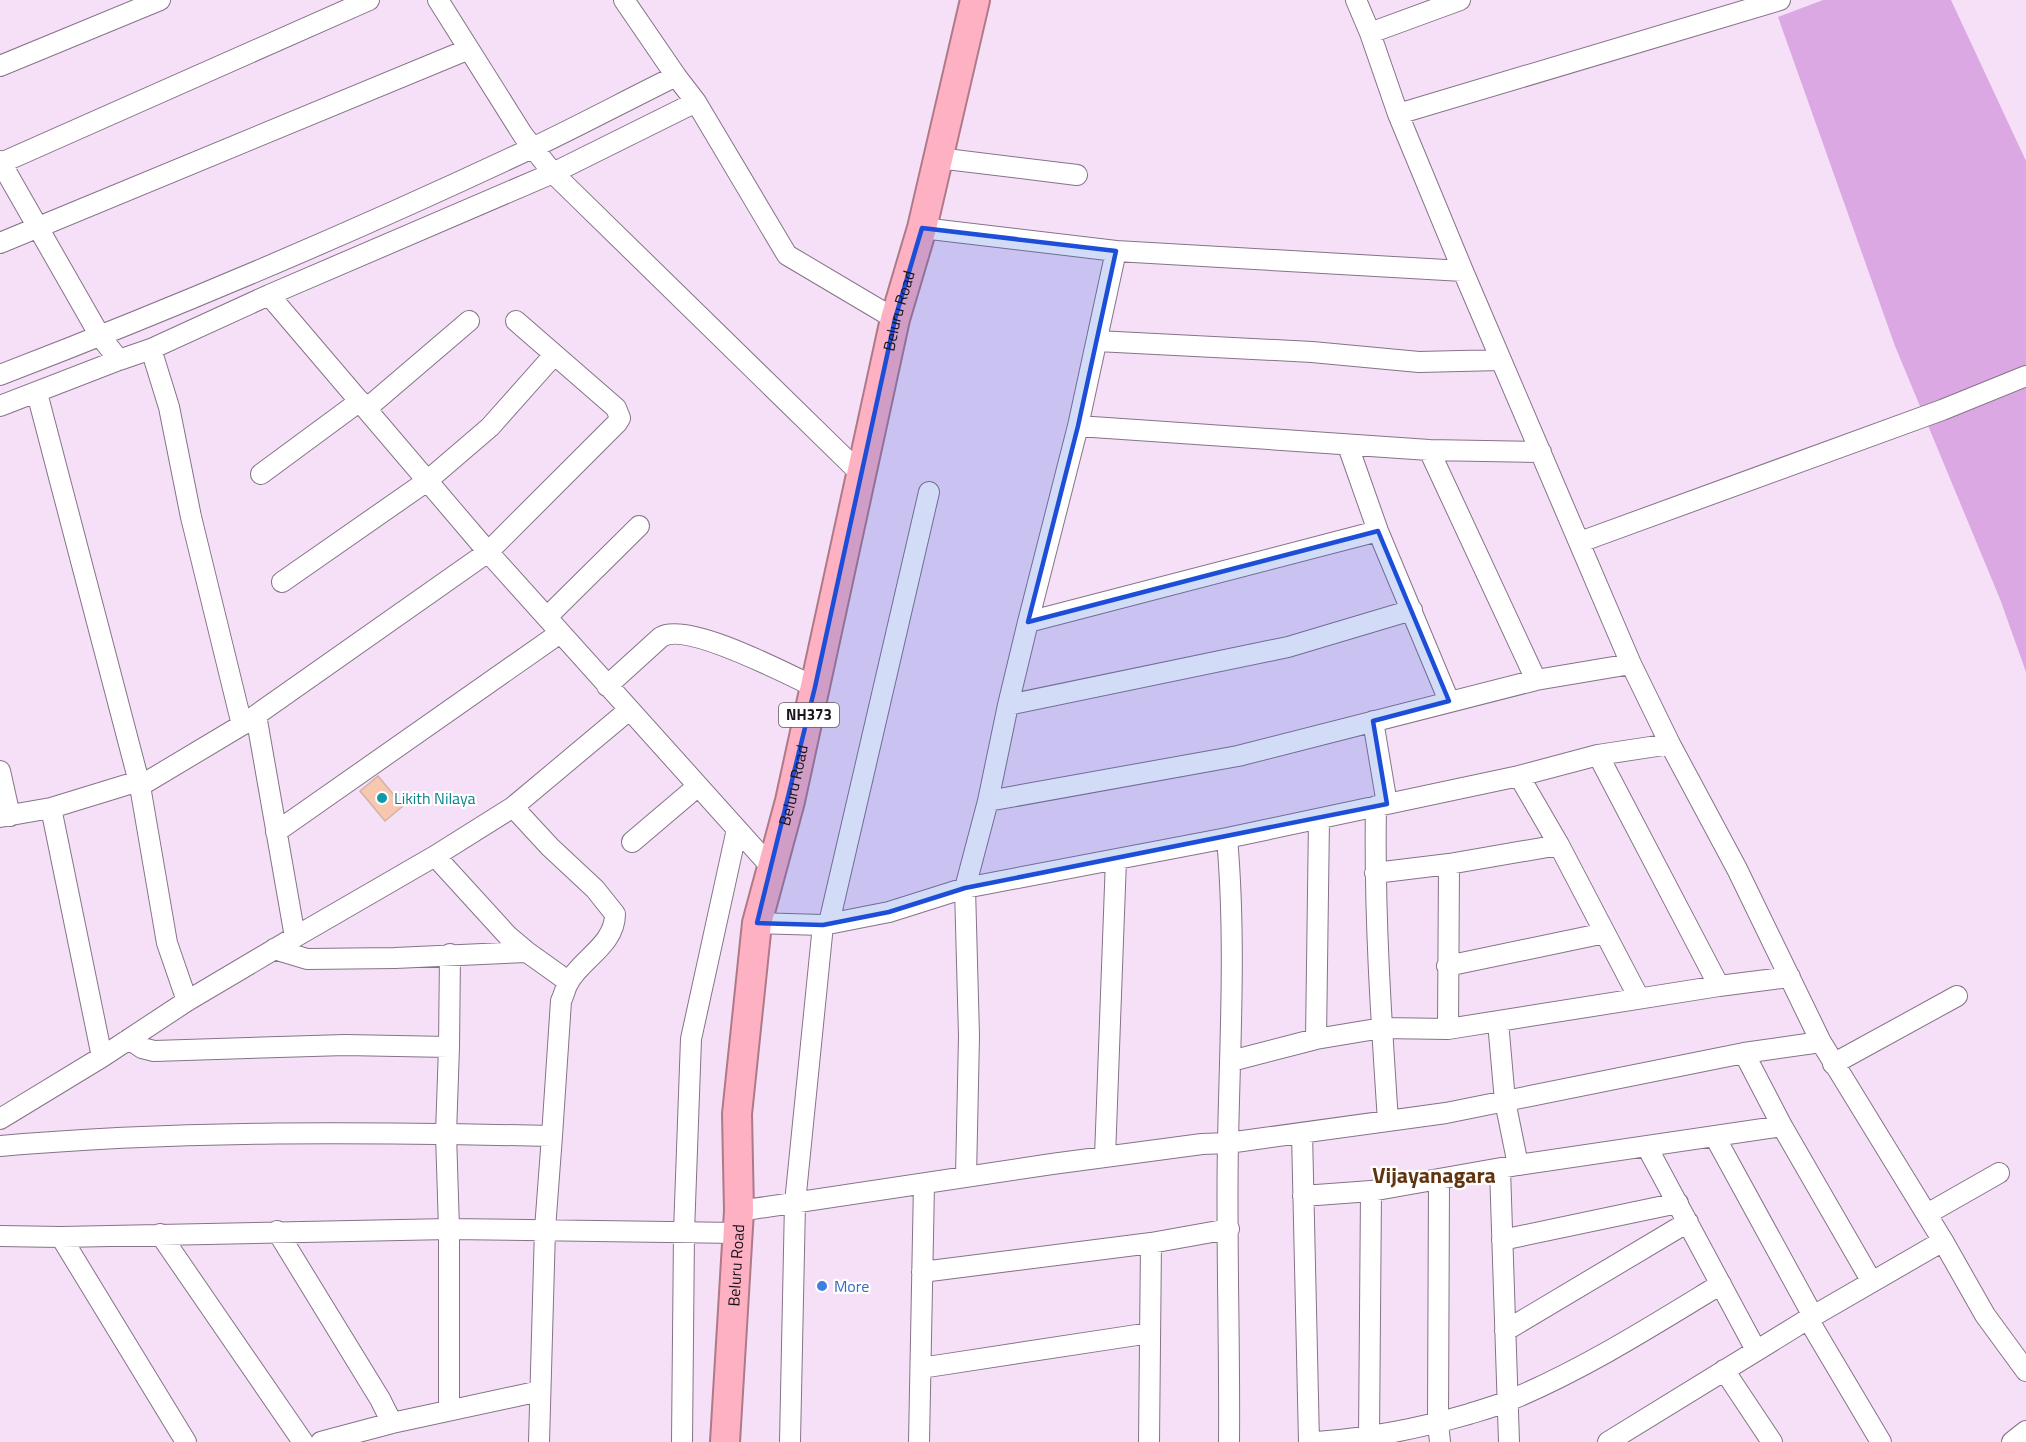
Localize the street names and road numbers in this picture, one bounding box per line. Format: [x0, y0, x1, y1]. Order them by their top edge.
street label: Beluru Road [876, 268, 921, 353]
road number: NH373 [779, 703, 839, 727]
street label: Beluru Road [772, 742, 814, 828]
street label: Beluru Road [721, 1223, 750, 1307]

